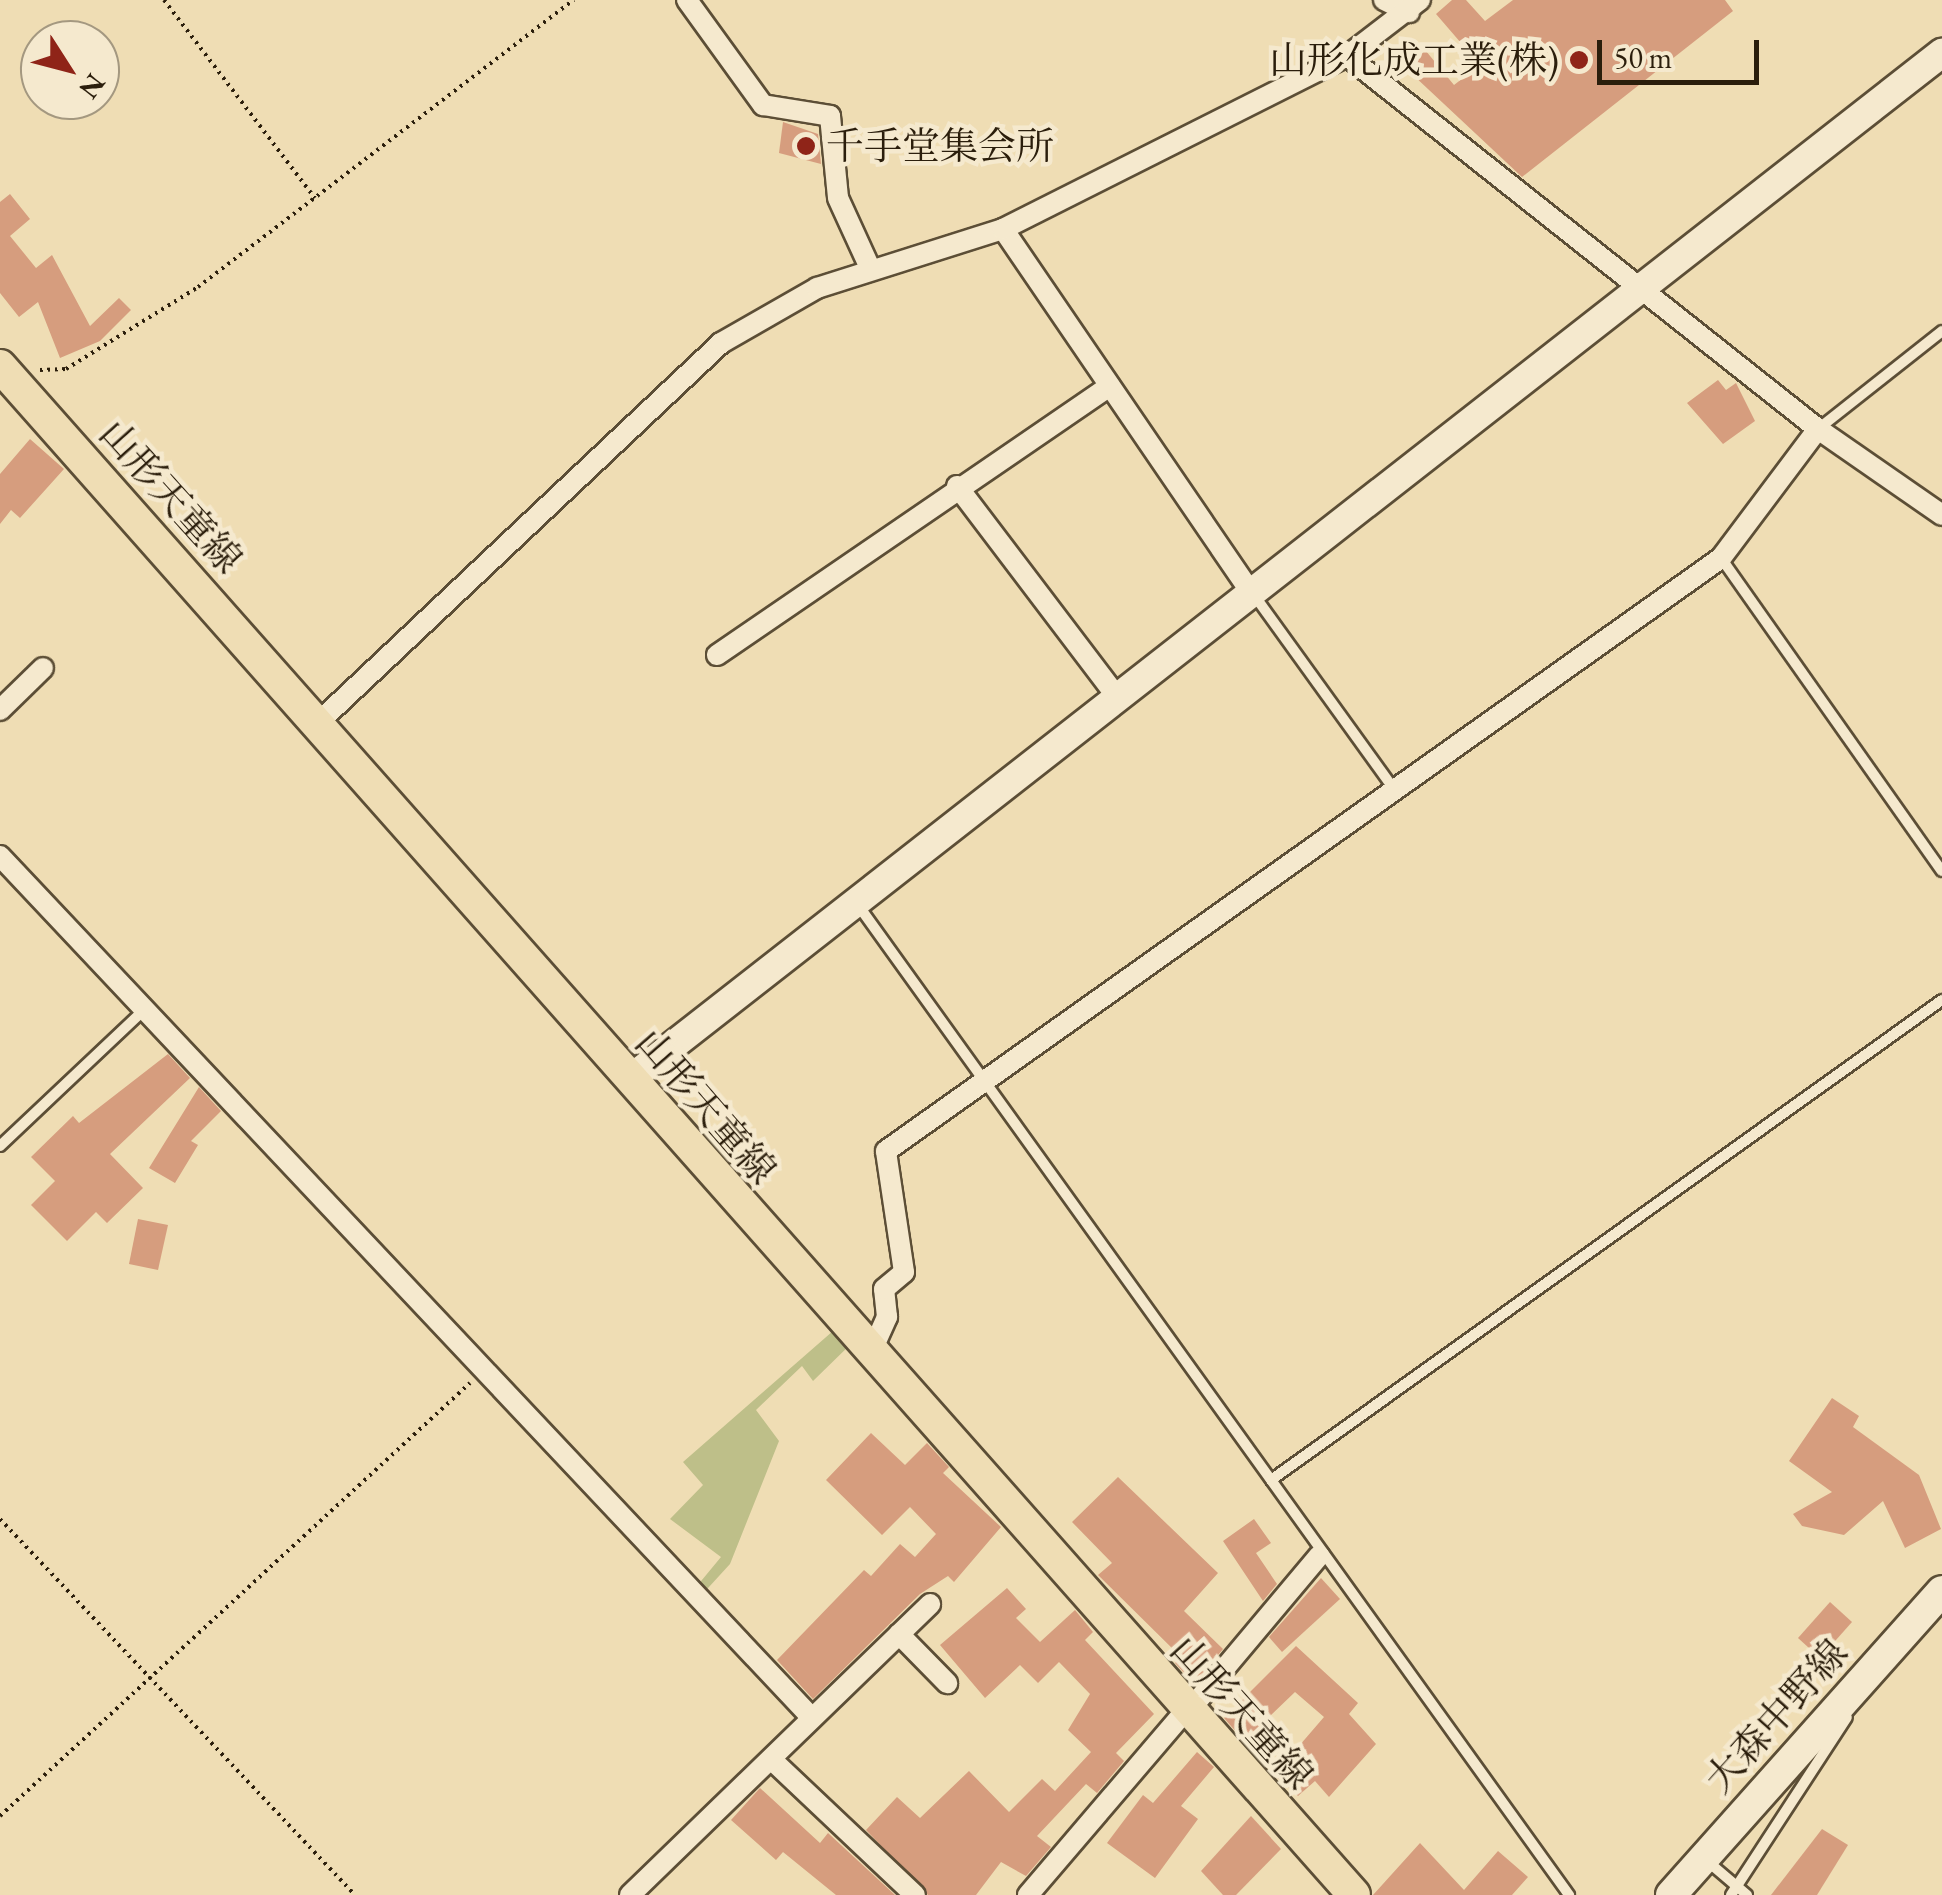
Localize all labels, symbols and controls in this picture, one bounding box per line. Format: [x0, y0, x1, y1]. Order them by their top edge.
north arrow [20, 20, 120, 120]
scale bar [1602, 20, 1764, 82]
place label: 山形化成工業(株) [1269, 37, 1559, 83]
text: 50 m [1614, 38, 1672, 77]
marker: 山形化成工業(株) [1568, 49, 1590, 71]
text: N [71, 67, 114, 106]
place label: 千手堂集会所 [826, 123, 1054, 169]
marker: 千手堂集会所 [795, 135, 817, 157]
street label: 山形天童線 [90, 410, 252, 582]
street label: 山形天童線 [626, 1019, 786, 1193]
street label: 山形天童線 [1161, 1626, 1323, 1798]
street label: 大森中野線 [1695, 1630, 1857, 1802]

